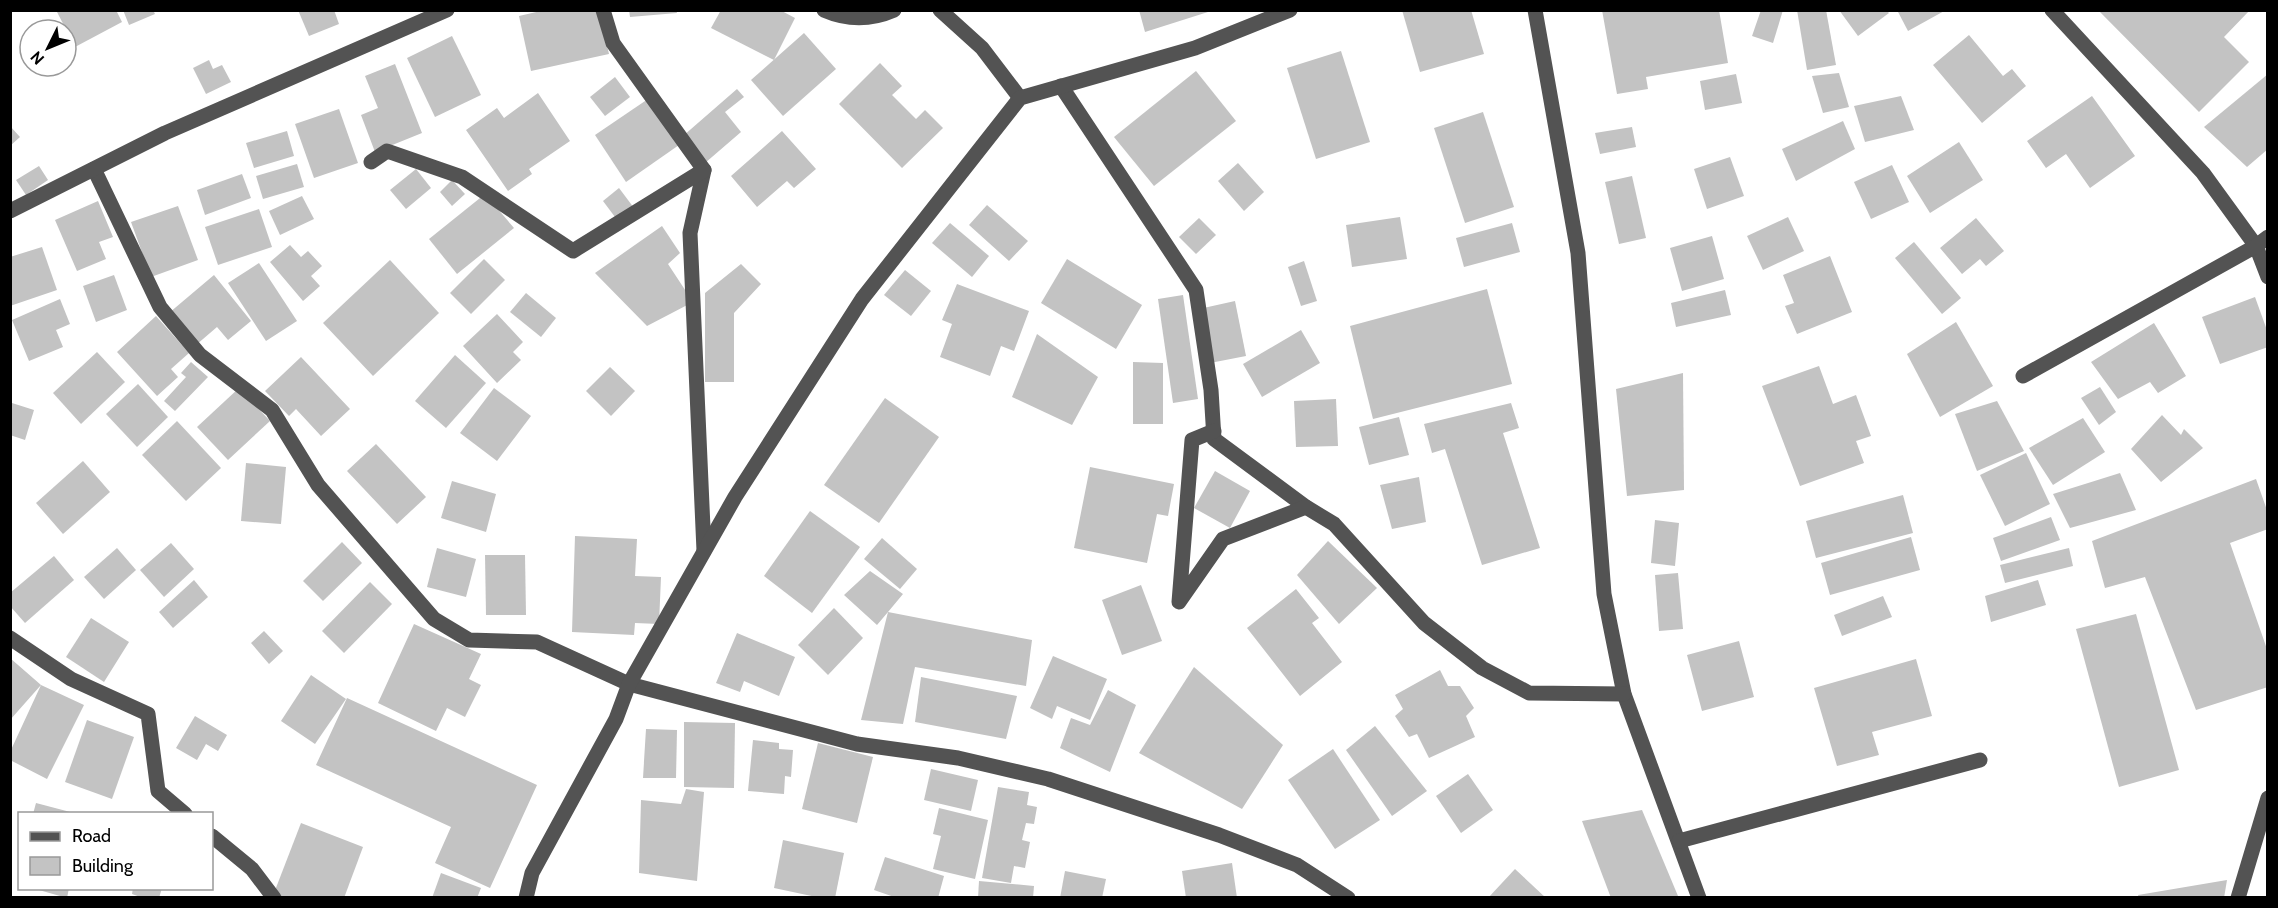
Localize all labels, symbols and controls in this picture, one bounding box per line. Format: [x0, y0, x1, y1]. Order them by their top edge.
north arrow [18, 18, 78, 78]
text: N [27, 47, 48, 69]
legend [18, 812, 213, 890]
text: Road [72, 825, 111, 847]
text: Building [72, 855, 134, 877]

